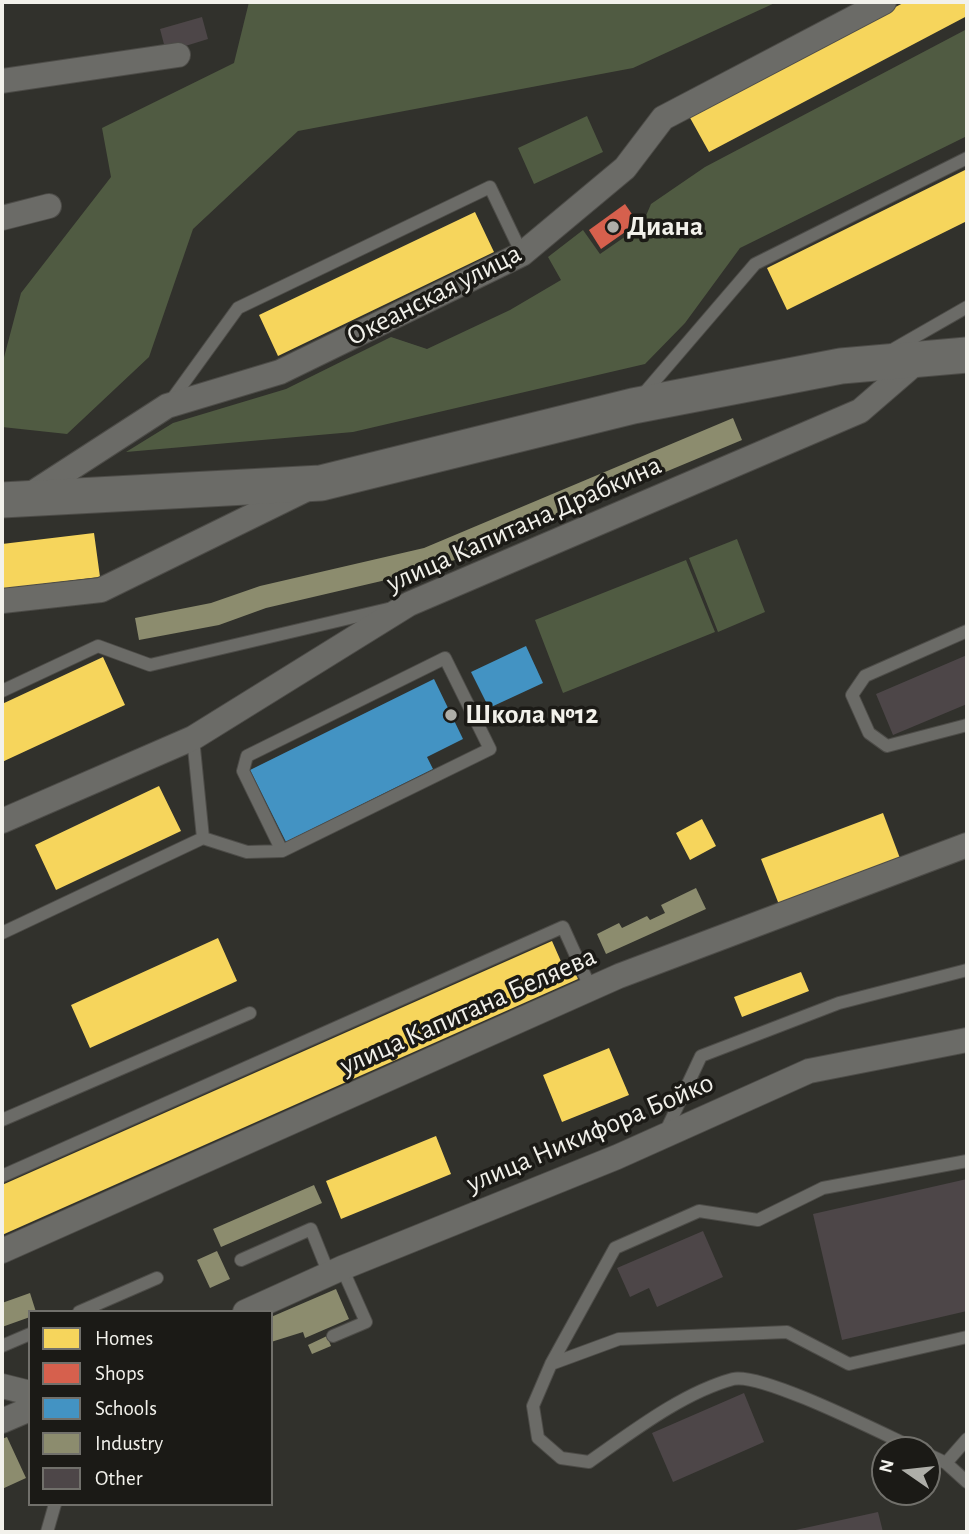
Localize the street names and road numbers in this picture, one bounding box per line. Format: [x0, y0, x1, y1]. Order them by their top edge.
street label: Океанская улица [341, 236, 527, 354]
street label: улица Капитана Драбкина [381, 448, 667, 600]
street label: улица Капитана Беляева [335, 939, 601, 1083]
street label: улица Никифора Бойко [461, 1066, 719, 1200]

